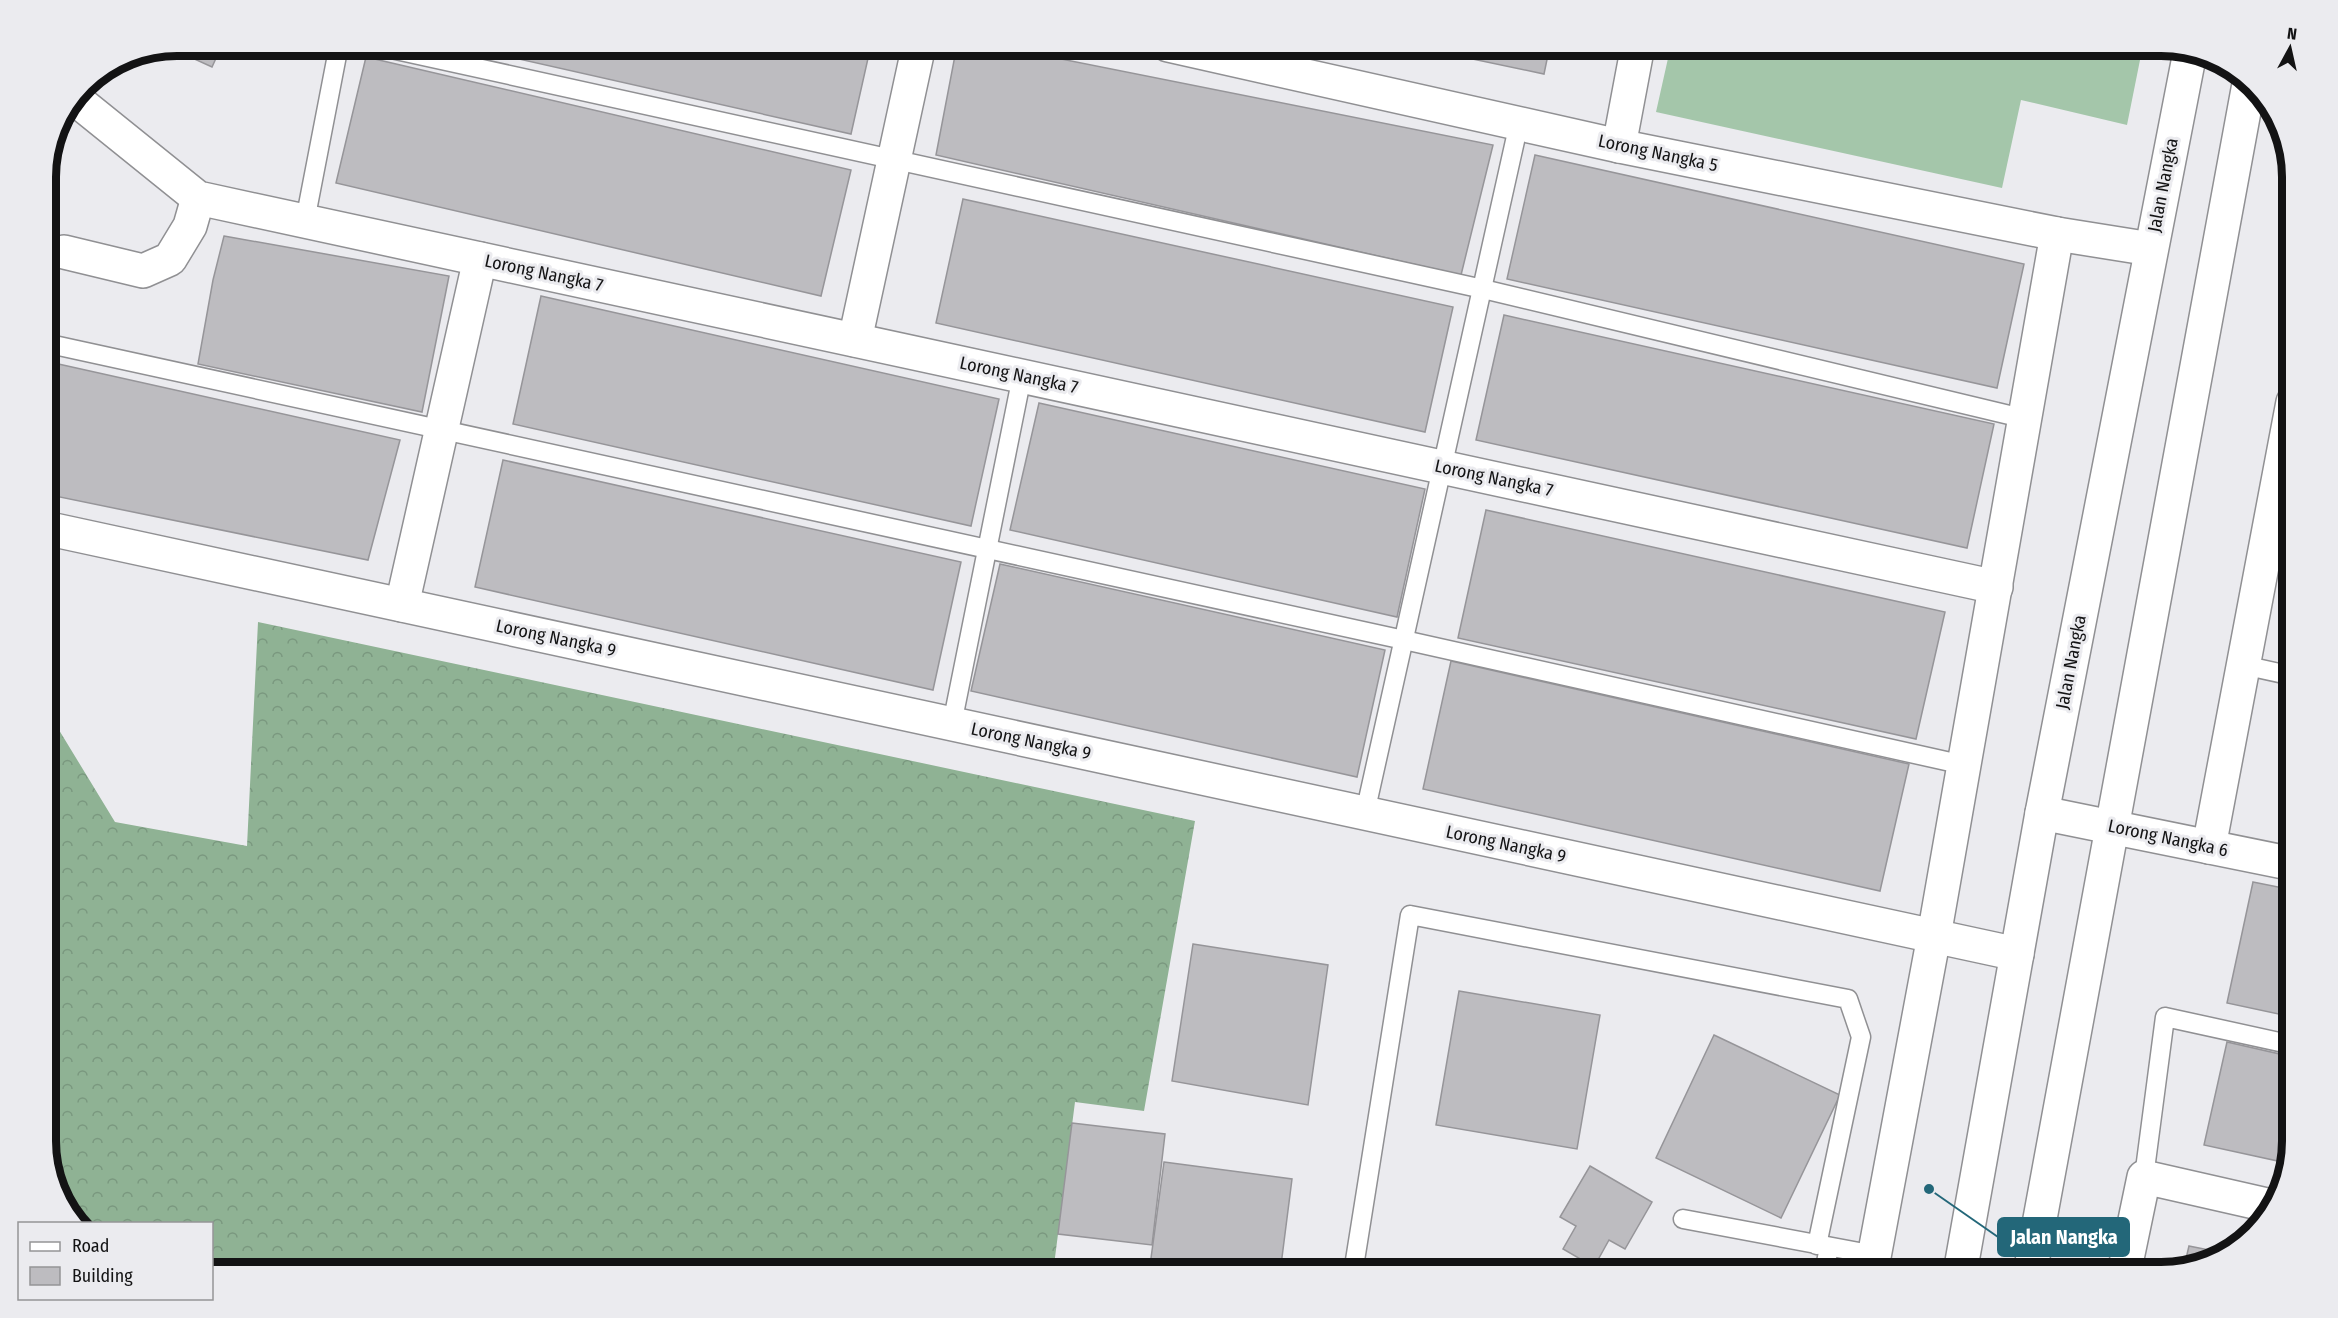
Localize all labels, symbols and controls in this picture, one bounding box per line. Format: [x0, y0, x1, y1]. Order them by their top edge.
north arrow [2260, 18, 2320, 78]
text: N [2286, 24, 2298, 44]
street label: Lorong Nangka 5 [1596, 130, 1720, 176]
street label: Jalan Nangka [2143, 136, 2183, 234]
street label: Lorong Nangka 7 [483, 250, 605, 296]
street label: Lorong Nangka 7 [958, 352, 1080, 398]
street label: Lorong Nangka 7 [1433, 455, 1555, 501]
street label: Jalan Nangka [2051, 613, 2091, 711]
street label: Lorong Nangka 9 [494, 615, 618, 661]
street label: Lorong Nangka 9 [969, 718, 1093, 764]
street label: Lorong Nangka 6 [2106, 815, 2230, 861]
street label: Lorong Nangka 9 [1444, 821, 1568, 867]
callout: Jalan Nangka [1998, 1218, 2129, 1256]
legend [18, 1222, 213, 1300]
text: Jalan Nangka [2009, 1225, 2118, 1249]
text: Road [72, 1235, 109, 1257]
text: Building [72, 1265, 133, 1287]

